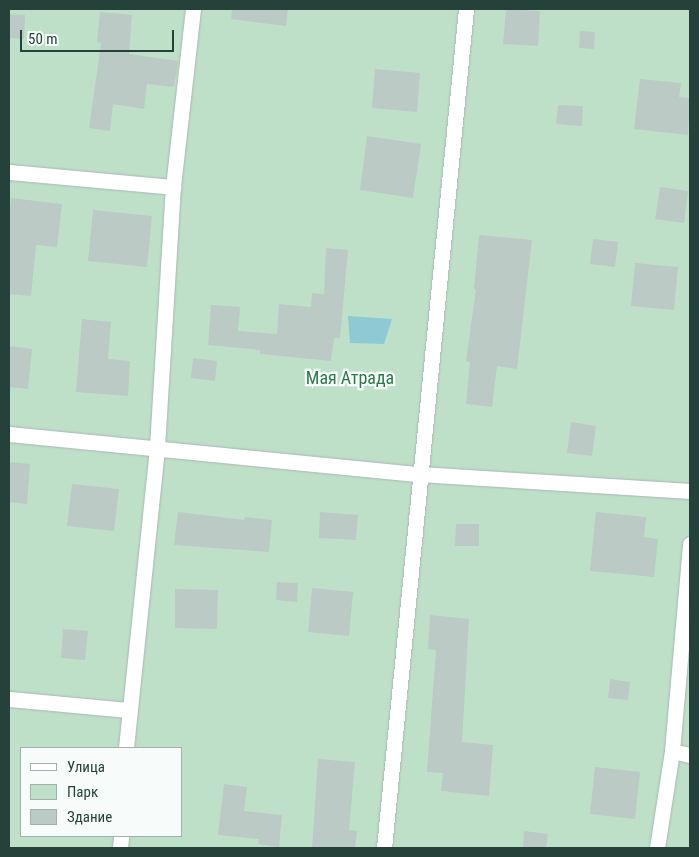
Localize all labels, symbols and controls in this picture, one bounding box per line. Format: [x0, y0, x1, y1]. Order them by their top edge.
scale bar [22, 20, 176, 52]
text: 50 m [28, 30, 58, 48]
park label: Мая Атрада [306, 367, 394, 389]
legend [20, 747, 182, 837]
text: Улица [67, 758, 105, 776]
text: Парк [67, 783, 98, 801]
text: Здание [67, 808, 112, 826]

